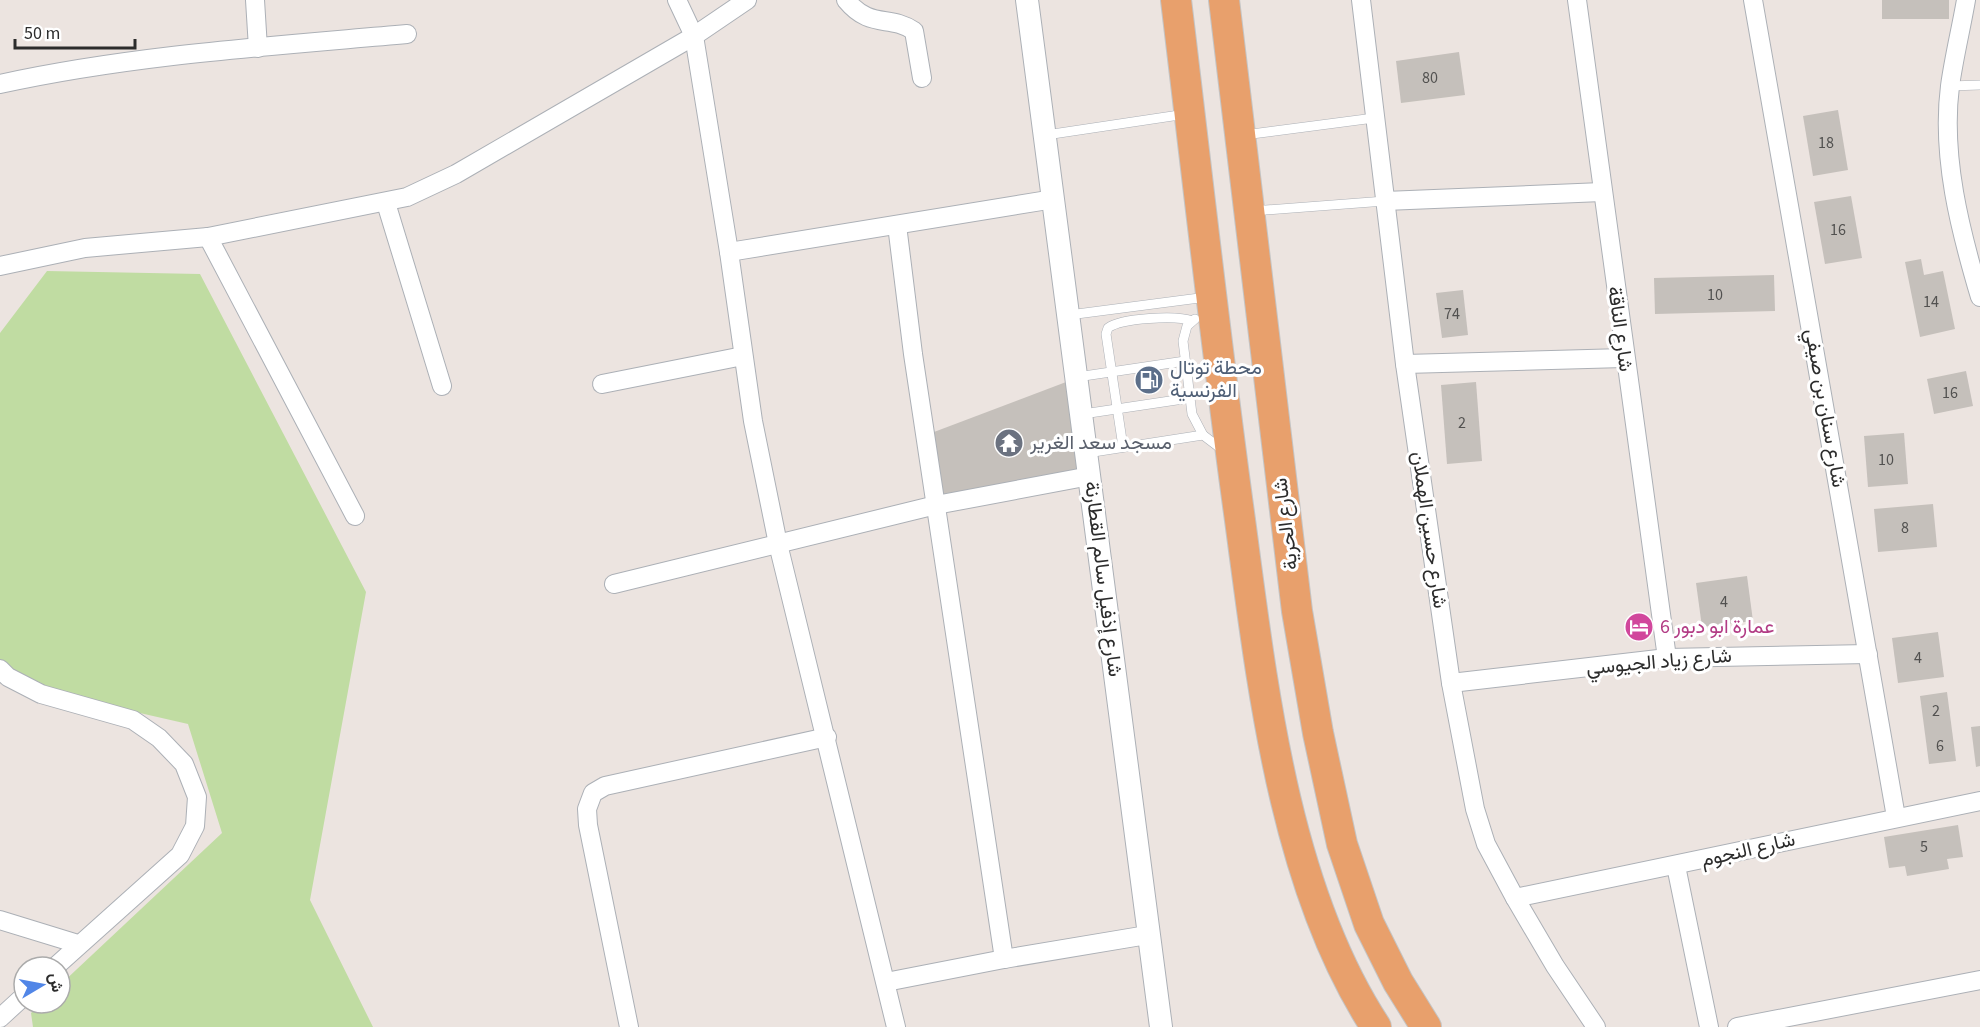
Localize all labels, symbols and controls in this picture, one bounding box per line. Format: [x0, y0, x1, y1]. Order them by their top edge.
scale bar [15, 12, 135, 50]
text: 50 m [24, 21, 60, 46]
house number: 80 [1422, 67, 1438, 89]
house number: 18 [1818, 132, 1834, 154]
house number: 16 [1830, 219, 1846, 241]
street label: شارع الناقة [1600, 284, 1640, 374]
house number: 10 [1707, 284, 1723, 306]
house number: 14 [1923, 291, 1939, 313]
house number: 74 [1444, 303, 1460, 325]
street label: شارع سنان بن صيفي [1795, 326, 1853, 490]
place label: محطة توتال الفرنسية [1170, 354, 1262, 405]
fuel station icon: محطة توتال الفرنسية [1133, 364, 1165, 396]
house number: 16 [1942, 382, 1958, 404]
house number: 2 [1458, 412, 1466, 434]
temple icon: مسجد سعد الغرير [993, 427, 1025, 459]
place label: مسجد سعد الغرير [1029, 429, 1172, 457]
house number: 10 [1878, 449, 1894, 471]
street label: شارع حسين الهملان [1404, 450, 1454, 610]
street label: شارع الحرية [1266, 476, 1306, 572]
street label: شارع إذفيل سالم القطارنة [1077, 480, 1129, 678]
house number: 8 [1901, 517, 1909, 539]
house number: 4 [1720, 591, 1728, 613]
hotel icon: عمارة ابو دبور 6 [1623, 611, 1655, 643]
place label: عمارة ابو دبور 6 [1660, 613, 1774, 641]
street label: شارع زياد الجيوسي [1585, 642, 1733, 684]
house number: 4 [1914, 647, 1922, 669]
house number: 2 [1932, 700, 1940, 722]
house number: 6 [1936, 735, 1944, 757]
street label: شارع النجوم [1698, 826, 1798, 874]
house number: 5 [1920, 836, 1928, 858]
north arrow [12, 955, 72, 1015]
text: ش [43, 971, 68, 994]

